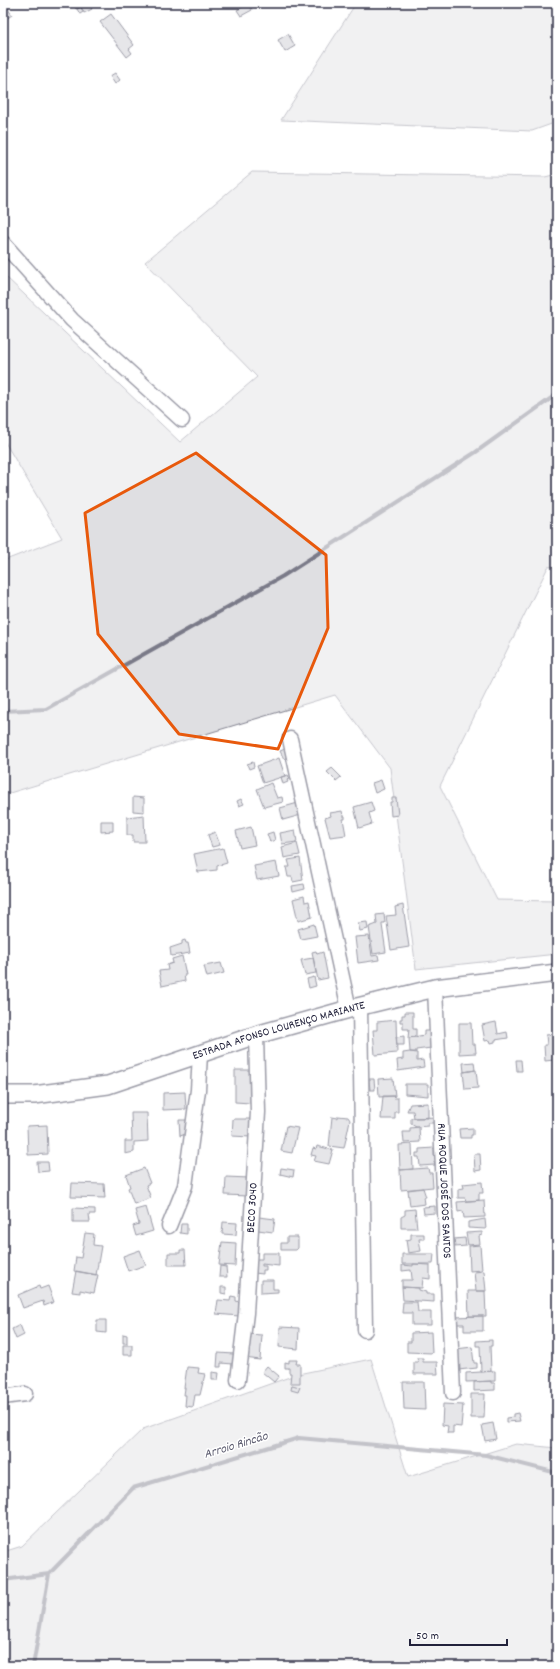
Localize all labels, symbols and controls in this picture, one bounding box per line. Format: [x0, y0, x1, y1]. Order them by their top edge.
street label: ESTRADA AFONSO LOURENÇO MARIANTE [190, 997, 367, 1064]
street label: RUA ROQUE JOSÉ DOS SANTOS [433, 1123, 456, 1259]
street label: BECO 3040 [242, 1182, 262, 1233]
water label: Arroio Rincão [202, 1427, 271, 1465]
scale bar [410, 1621, 507, 1647]
text: 50 m [416, 1628, 439, 1645]

